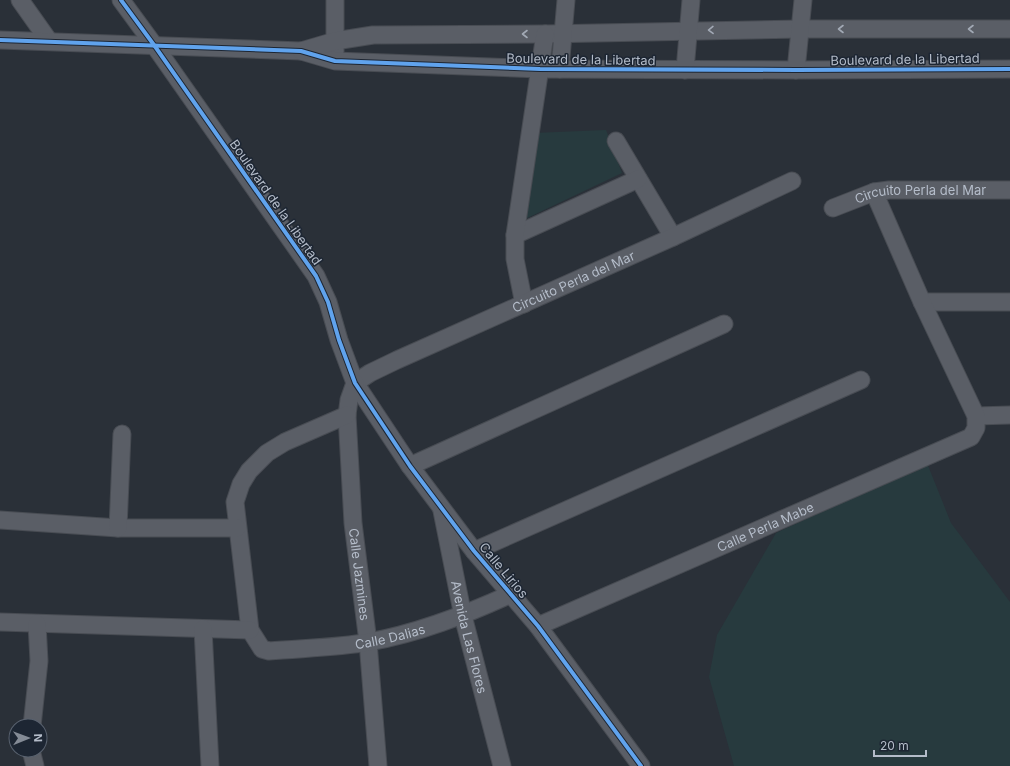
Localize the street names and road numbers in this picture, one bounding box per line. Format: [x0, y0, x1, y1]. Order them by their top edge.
street label: Boulevard de la Libertad [506, 50, 656, 68]
street label: Boulevard de la Libertad [830, 50, 980, 68]
street label: Boulevard de la Libertad [227, 136, 325, 268]
street label: Circuito Perla del Mar [852, 182, 986, 207]
street label: Circuito Perla del Mar [509, 247, 637, 316]
street label: Calle Perla Mabe [714, 499, 816, 555]
street label: Calle Jazmines [346, 527, 373, 622]
street label: Calle Lirios [476, 539, 532, 601]
street label: Avenida Las Flores [448, 579, 491, 695]
street label: Calle Dalias [354, 620, 427, 652]

